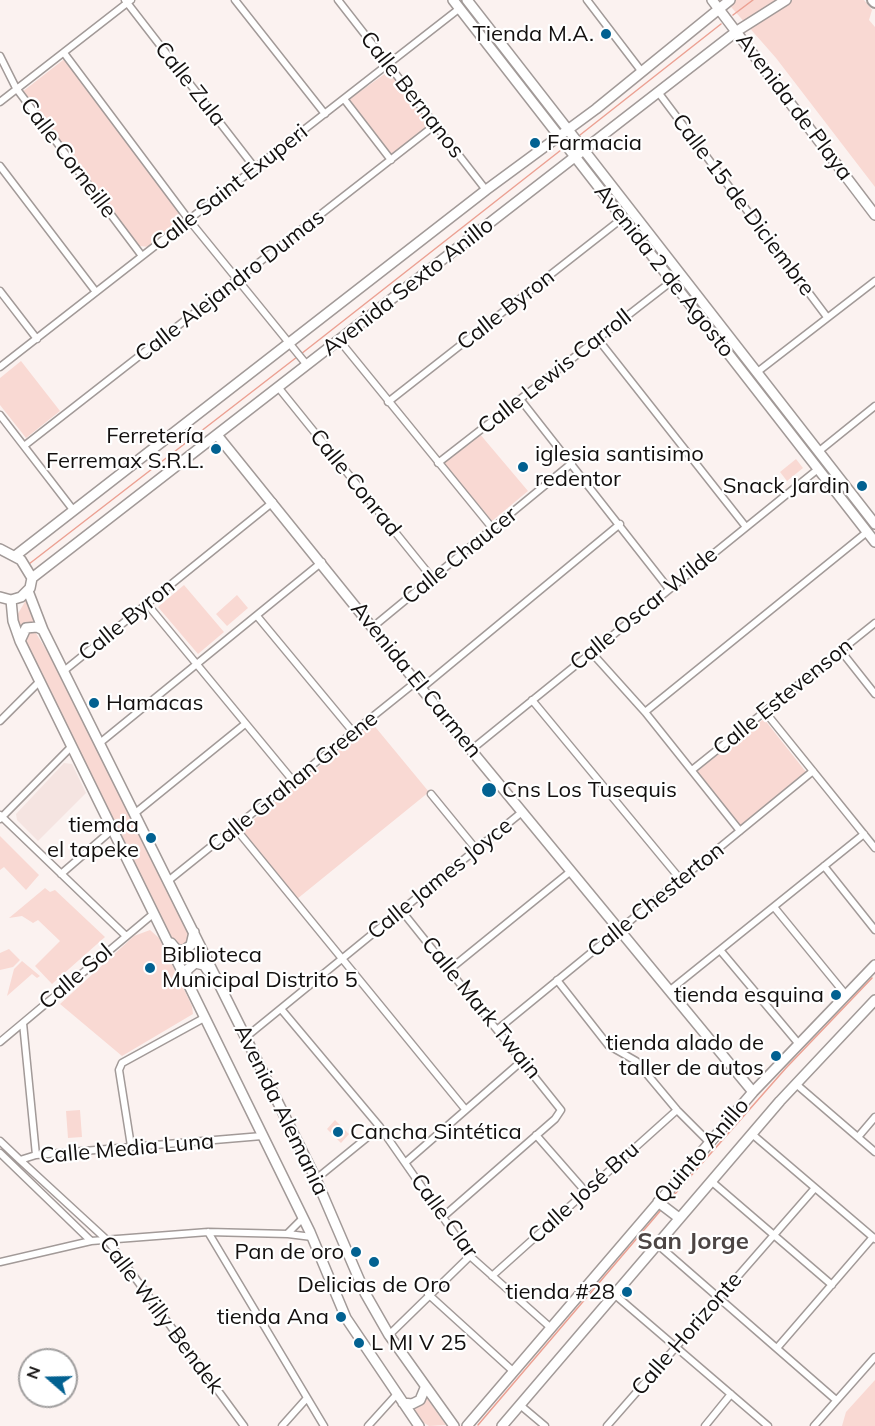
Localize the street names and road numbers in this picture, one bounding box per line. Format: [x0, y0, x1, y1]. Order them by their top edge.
street label: Calle Bernanos [354, 26, 470, 164]
street label: Avenida de Playa [730, 28, 858, 186]
street label: Calle Zula [149, 36, 231, 132]
street label: Calle Corneille [14, 93, 122, 223]
street label: Calle 15 de Diciembre [666, 109, 820, 301]
street label: Calle Saint Exuperi [147, 119, 313, 257]
street label: Avenida 2 de Agosto [588, 179, 740, 363]
street label: Calle Alejandro Dumas [130, 204, 330, 368]
street label: Avenida Sexto Anillo [317, 212, 499, 362]
street label: Calle Byron [452, 264, 560, 356]
street label: Calle Lewis Carroll [473, 304, 637, 440]
street label: Calle Conrad [304, 424, 406, 542]
street label: Calle Chaucer [397, 502, 523, 610]
street label: Calle Oscar Wilde [565, 542, 723, 676]
street label: Calle Byron [74, 573, 180, 667]
street label: Avenida El Carmen [345, 597, 487, 763]
street label: Calle Estevenson [708, 633, 858, 761]
street label: Calle Grahan Greene [203, 705, 383, 859]
street label: Calle James Joyce [362, 813, 518, 945]
street label: Calle Chesterton [582, 837, 730, 963]
street label: Calle Mark Twain [416, 932, 546, 1084]
street label: Calle Sol [34, 939, 118, 1015]
street label: Avenida Alemania [228, 1020, 334, 1200]
street label: Quinto Anillo [649, 1093, 755, 1209]
street label: Calle Media Luna [39, 1128, 215, 1170]
street label: Calle José Bru [523, 1136, 645, 1250]
street label: Calle Clar [405, 1169, 483, 1263]
street label: Calle Willy Bendek [93, 1231, 229, 1399]
street label: Calle Horizonte [626, 1267, 748, 1401]

